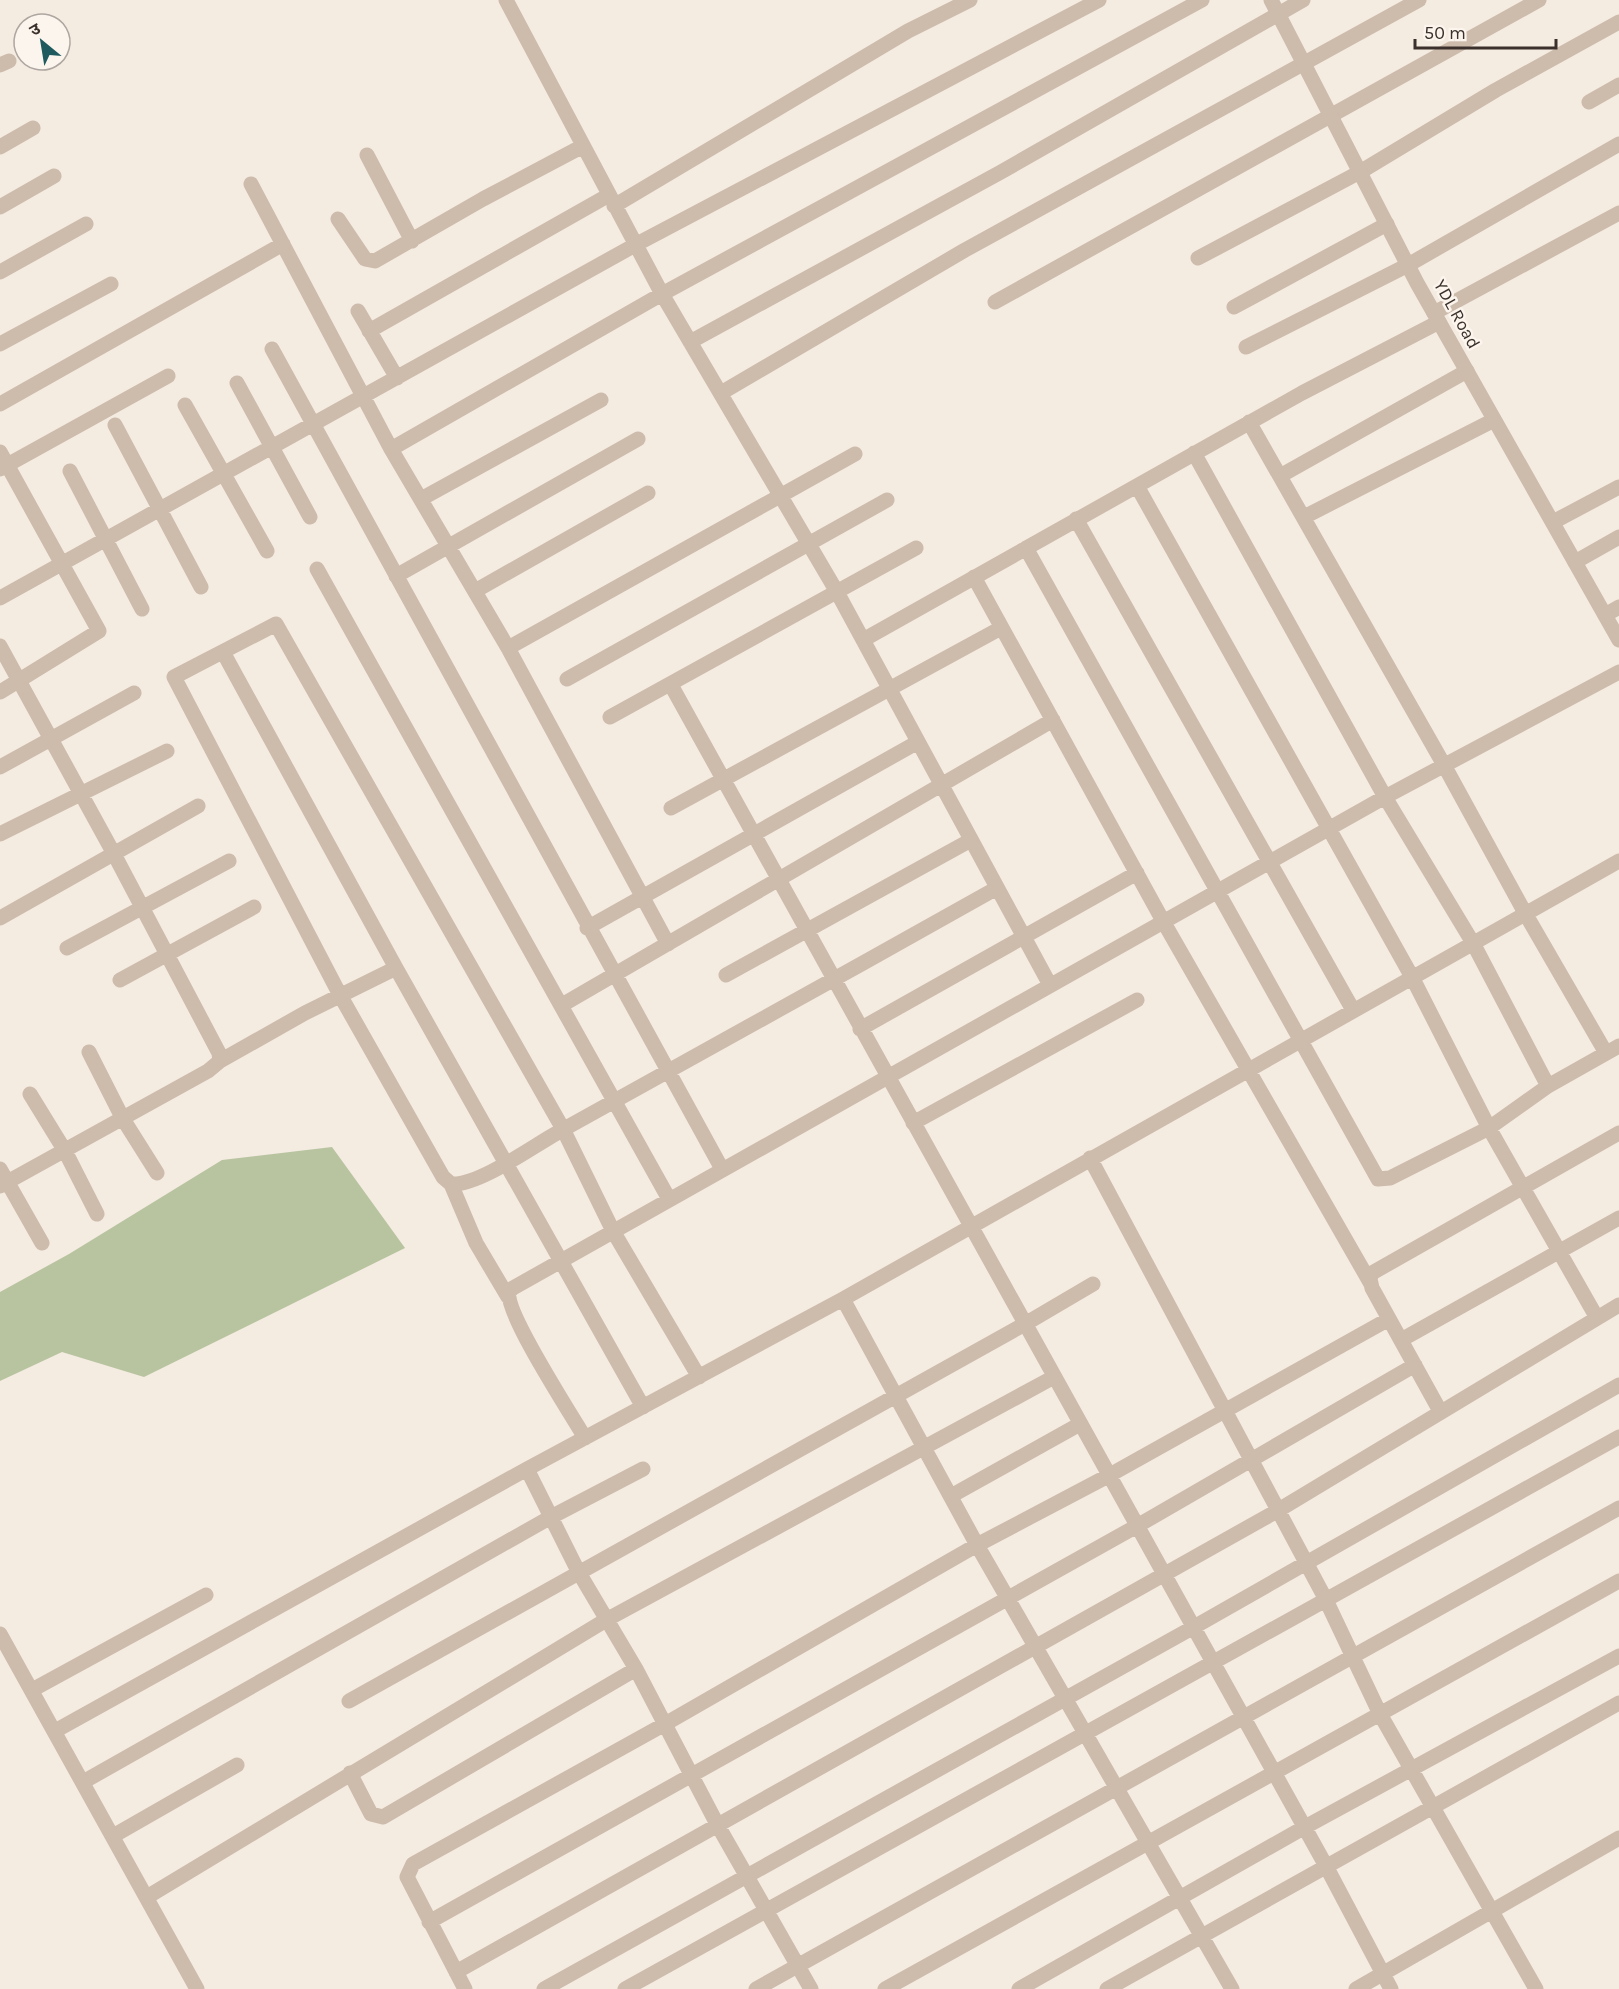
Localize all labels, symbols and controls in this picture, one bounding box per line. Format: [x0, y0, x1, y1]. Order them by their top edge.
north arrow [12, 12, 72, 72]
scale bar [1415, 12, 1556, 50]
text: उ [26, 19, 44, 40]
text: 50 m [1424, 22, 1466, 44]
street label: YDL Road [1429, 275, 1485, 353]

